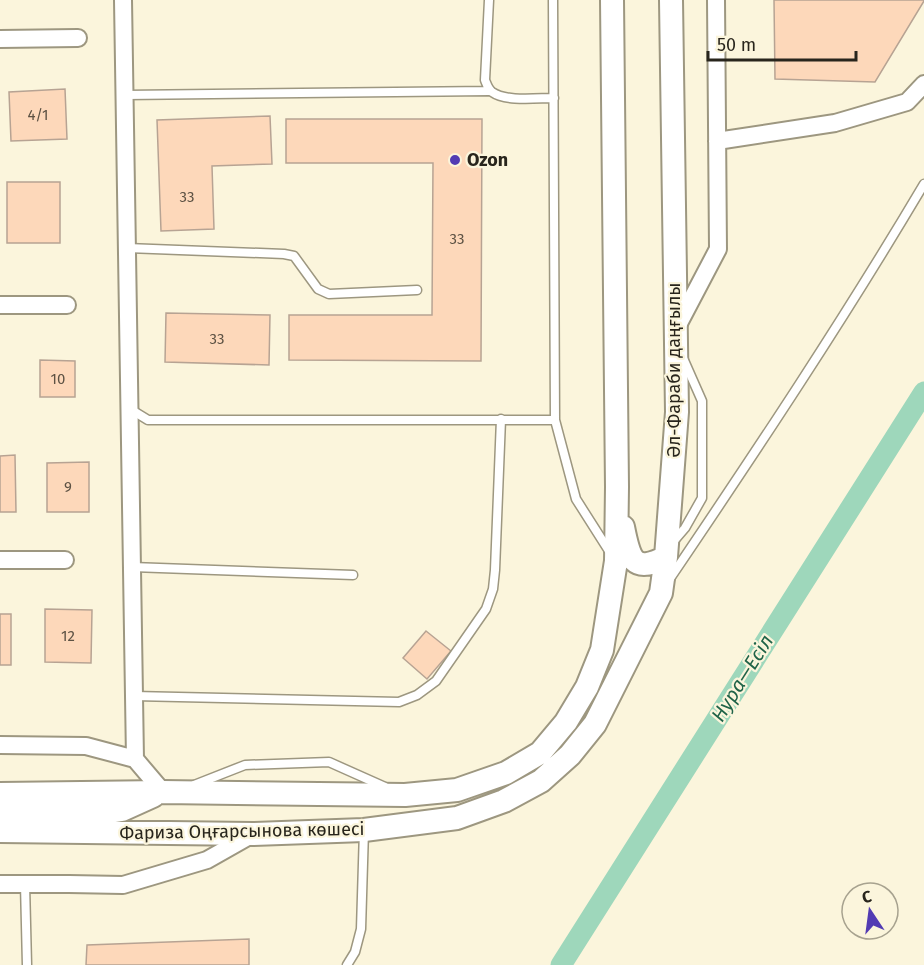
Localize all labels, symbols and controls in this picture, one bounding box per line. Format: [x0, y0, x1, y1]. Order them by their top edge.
scale bar [708, 24, 856, 62]
text: 50 m [717, 34, 756, 56]
house number: 4/1 [27, 106, 49, 124]
place label: Ozon [467, 149, 508, 171]
marker: Ozon [448, 153, 462, 167]
house number: 33 [180, 188, 194, 206]
house number: 33 [450, 230, 464, 248]
street label: Әл-Фараби даңғылы [663, 282, 685, 458]
house number: 33 [210, 330, 224, 348]
house number: 10 [51, 370, 65, 388]
house number: 9 [64, 478, 72, 496]
house number: 12 [61, 627, 75, 645]
water label: Нура—Есіл [706, 630, 778, 726]
street label: Фариза Оңғарсынова көшесі [119, 818, 365, 844]
north arrow [840, 881, 900, 941]
text: С [860, 886, 874, 907]

